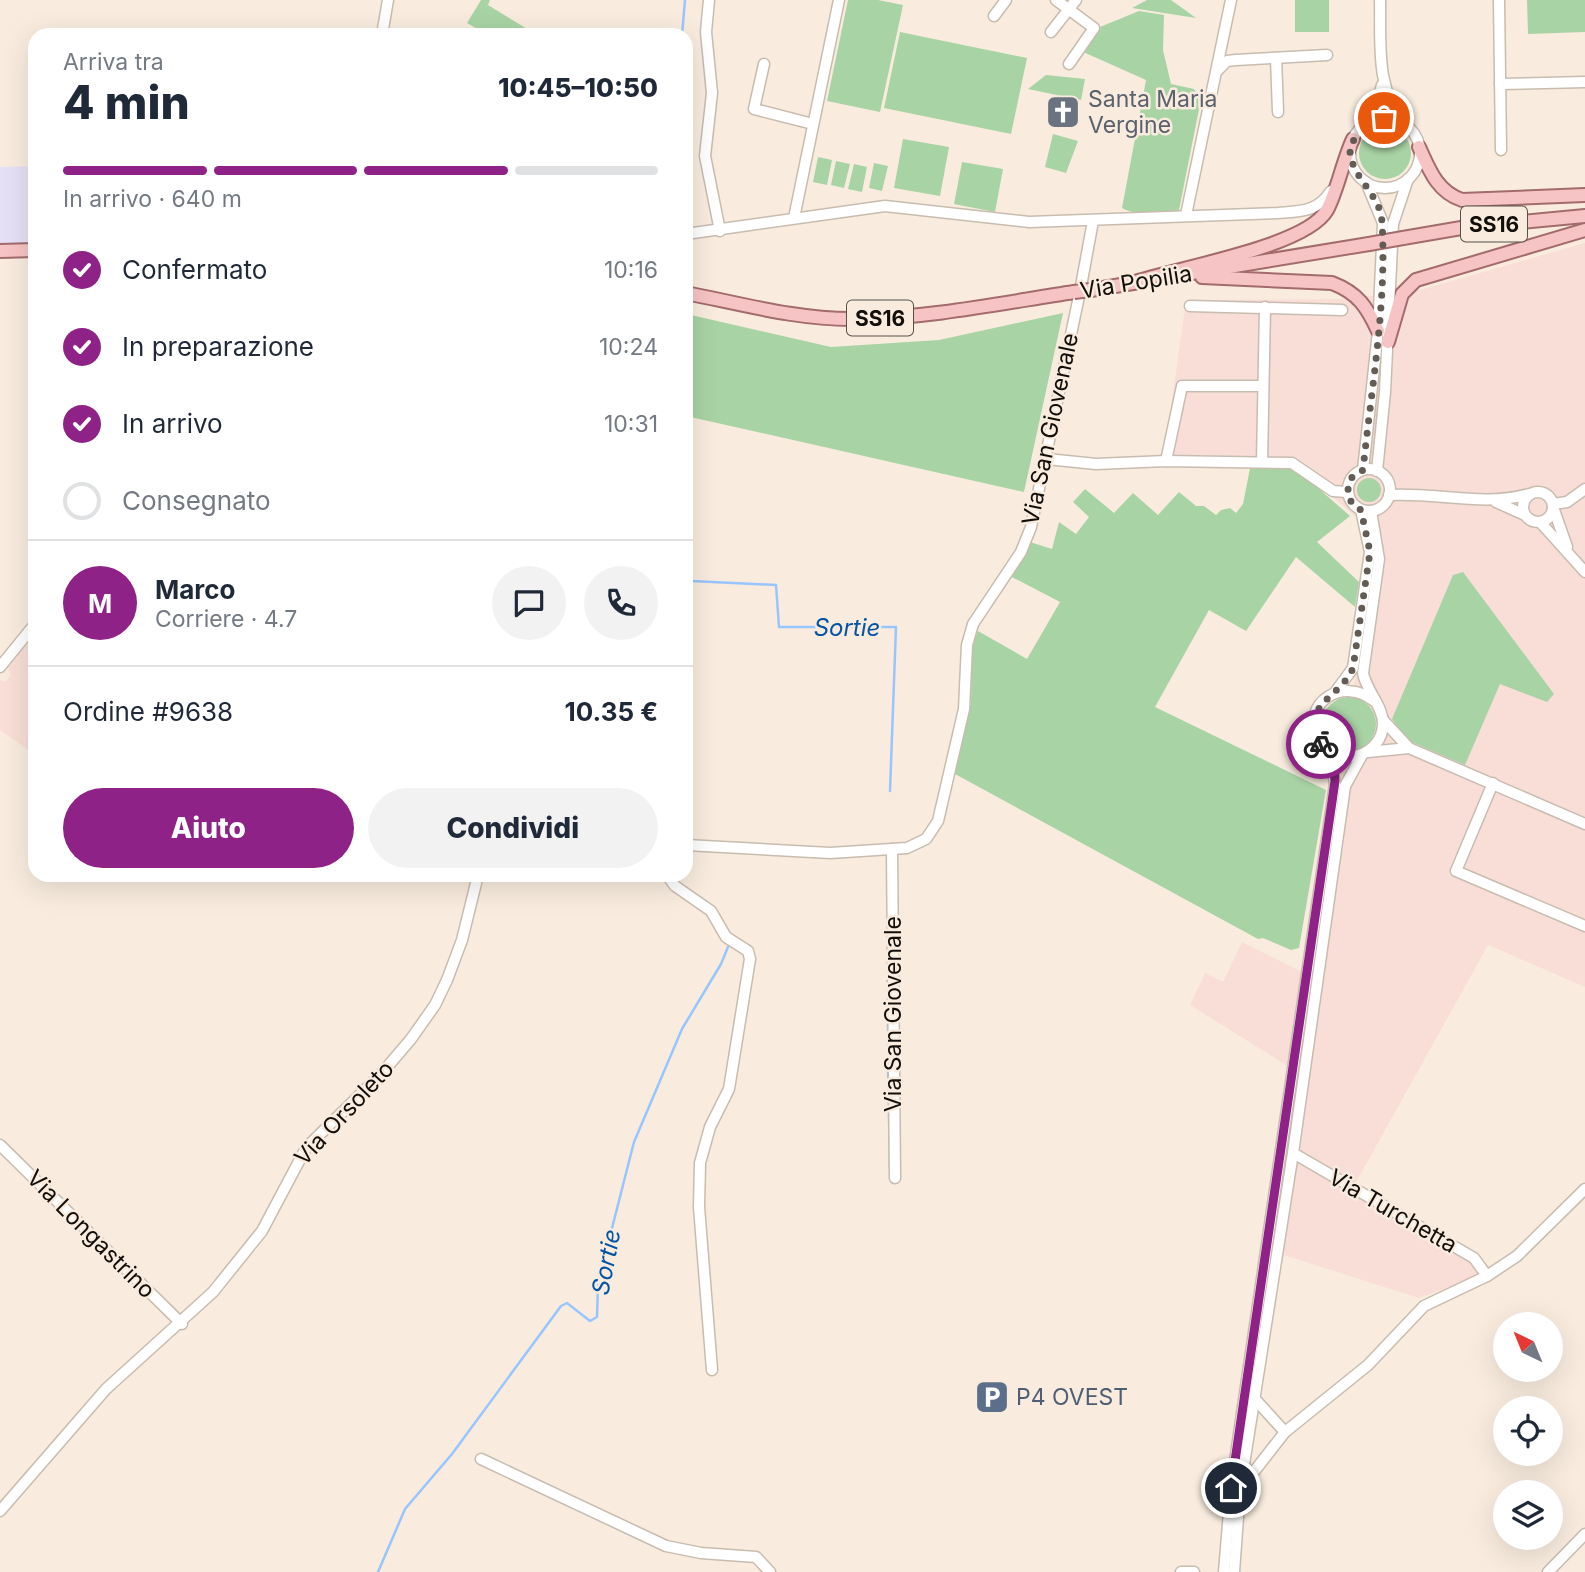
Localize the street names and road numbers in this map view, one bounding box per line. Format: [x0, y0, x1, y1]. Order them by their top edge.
road number: SS16 [1461, 206, 1527, 242]
street label: Via Popilia [1078, 259, 1194, 305]
road number: SS16 [847, 300, 913, 336]
street label: Via San Giovenale [1016, 330, 1084, 528]
street label: Via San Giovenale [879, 916, 907, 1112]
street label: Via Orsoleto [288, 1055, 400, 1171]
street label: Via Turchetta [1324, 1163, 1462, 1259]
street label: Via Longastrino [21, 1164, 161, 1304]

